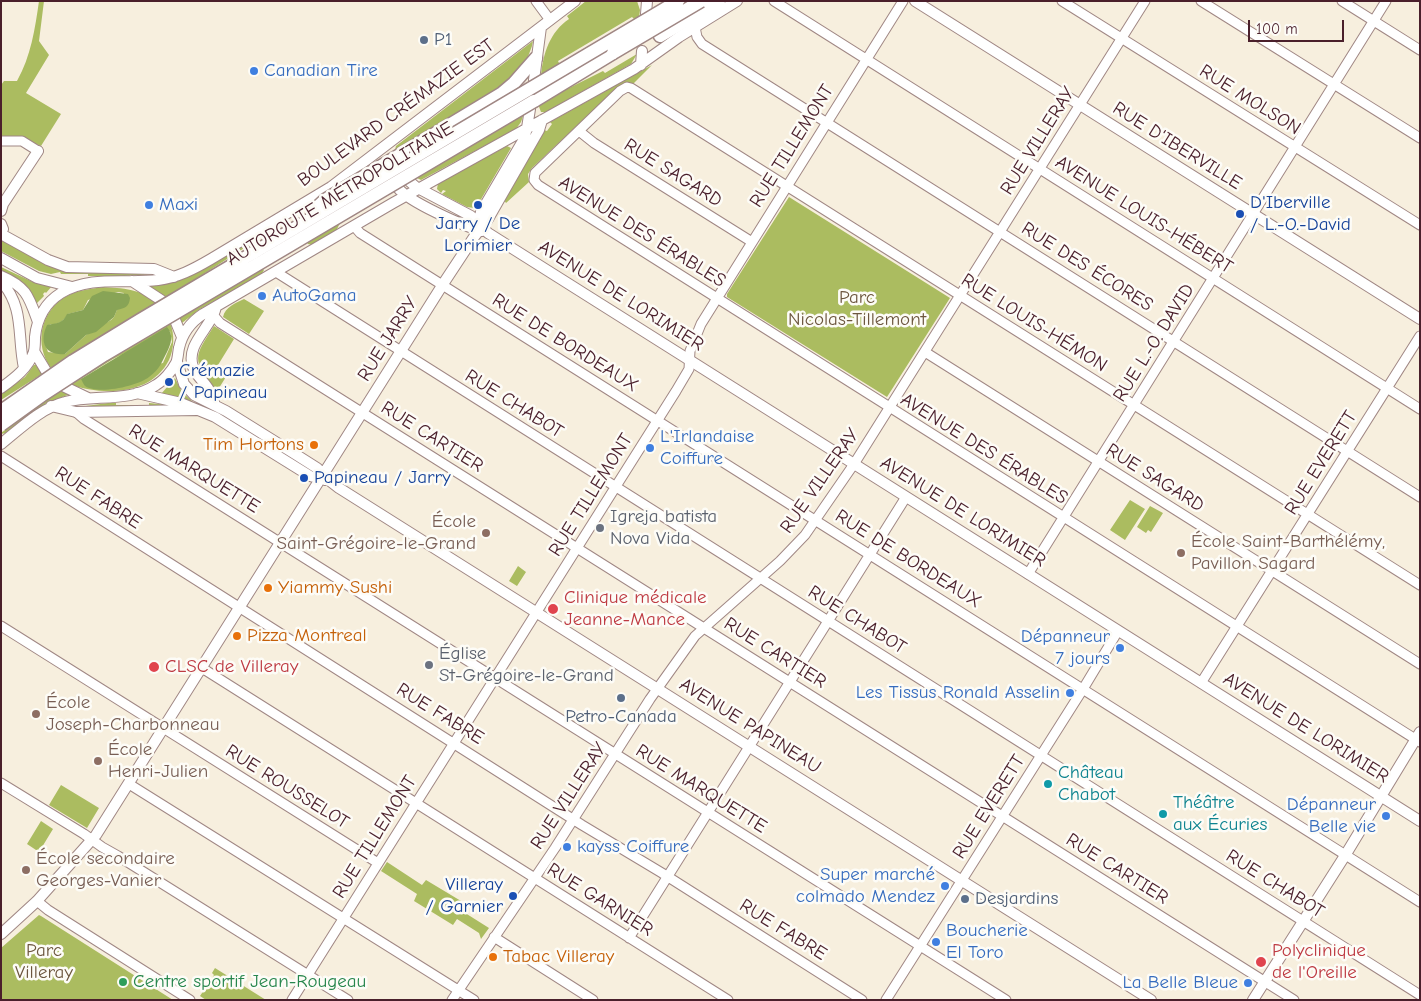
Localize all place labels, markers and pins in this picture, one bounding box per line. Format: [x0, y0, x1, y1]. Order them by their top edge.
place label: P1 [434, 29, 452, 51]
marker: P1 [418, 34, 430, 46]
place label: Canadian Tire [264, 60, 378, 82]
marker: Canadian Tire [248, 65, 260, 77]
place label: D'Iberville / L.-O.-David [1250, 192, 1351, 236]
place label: Maxi [159, 194, 198, 216]
marker: Maxi [143, 199, 155, 211]
marker: Jarry / De Lorimier [472, 199, 484, 211]
marker: D'Iberville / L.-O.-David [1234, 208, 1246, 220]
place label: Jarry / De Lorimier [436, 213, 520, 257]
place label: AutoGama [272, 285, 357, 307]
marker: AutoGama [256, 290, 268, 302]
place label: Crémazie / Papineau [179, 360, 267, 404]
marker: Crémazie / Papineau [163, 376, 175, 388]
place label: L'Irlandaise Coiffure [660, 426, 754, 470]
place label: Tim Hortons [203, 434, 304, 456]
marker: Tim Hortons [308, 439, 320, 451]
marker: L'Irlandaise Coiffure [644, 442, 656, 454]
place label: Papineau / Jarry [314, 467, 451, 489]
marker: Papineau / Jarry [298, 472, 310, 484]
place label: Igreja batista Nova Vida [610, 506, 717, 550]
place label: École Saint-Grégoire-le-Grand [276, 511, 476, 555]
marker: Igreja batista Nova Vida [594, 522, 606, 534]
marker: École Saint-Grégoire-le-Grand [480, 527, 492, 539]
place label: École Saint-Barthélémy, Pavillon Sagard [1191, 531, 1385, 575]
marker: École Saint-Barthélémy, Pavillon Sagard [1175, 547, 1187, 559]
place label: Yiammy Sushi [278, 577, 392, 599]
marker: Yiammy Sushi [262, 582, 274, 594]
place label: Clinique médicale Jeanne-Mance [564, 587, 707, 631]
marker: Clinique médicale Jeanne-Mance [546, 602, 560, 616]
place label: Pizza Montreal [247, 625, 367, 647]
place label: Dépanneur 7 jours [1021, 626, 1110, 670]
marker: Pizza Montreal [231, 630, 243, 642]
marker: Dépanneur 7 jours [1114, 642, 1126, 654]
place label: Église St-Grégoire-le-Grand [439, 643, 614, 687]
place label: CLSC de Villeray [165, 656, 298, 678]
marker: Église St-Grégoire-le-Grand [423, 659, 435, 671]
marker: CLSC de Villeray [147, 660, 161, 674]
place label: Les Tissus Ronald Asselin [856, 682, 1060, 704]
marker: Les Tissus Ronald Asselin [1064, 687, 1076, 699]
place label: École Joseph-Charbonneau [46, 692, 219, 736]
marker: Petro-Canada [615, 692, 627, 704]
place label: Petro-Canada [565, 706, 677, 728]
marker: École Joseph-Charbonneau [30, 708, 42, 720]
place label: École Henri-Julien [108, 739, 208, 783]
marker: École Henri-Julien [92, 755, 104, 767]
place label: Château Chabot [1058, 762, 1124, 806]
marker: Château Chabot [1042, 778, 1054, 790]
place label: Théâtre aux Écuries [1173, 792, 1267, 836]
place label: Dépanneur Belle vie [1287, 794, 1376, 838]
marker: Théâtre aux Écuries [1157, 808, 1169, 820]
marker: Dépanneur Belle vie [1380, 810, 1392, 822]
place label: kayss Coiffure [577, 836, 689, 858]
marker: kayss Coiffure [561, 841, 573, 853]
place label: École secondaire Georges-Vanier [36, 848, 175, 892]
marker: École secondaire Georges-Vanier [20, 864, 32, 876]
place label: Super marché colmado Mendez [796, 864, 935, 908]
place label: Villeray / Garnier [426, 874, 503, 918]
marker: Super marché colmado Mendez [939, 880, 951, 892]
place label: Desjardins [975, 888, 1058, 910]
marker: Villeray / Garnier [507, 890, 519, 902]
marker: Desjardins [959, 893, 971, 905]
place label: Boucherie El Toro [946, 920, 1028, 964]
marker: Boucherie El Toro [930, 936, 942, 948]
place label: Polyclinique de l'Oreille [1272, 940, 1366, 984]
place label: Tabac Villeray [503, 946, 614, 968]
marker: Tabac Villeray [487, 951, 499, 963]
marker: Polyclinique de l'Oreille [1254, 955, 1268, 969]
place label: Centre sportif Jean-Rougeau [133, 971, 366, 993]
place label: La Belle Bleue [1122, 972, 1238, 994]
marker: Centre sportif Jean-Rougeau [117, 976, 129, 988]
marker: La Belle Bleue [1242, 977, 1254, 989]

